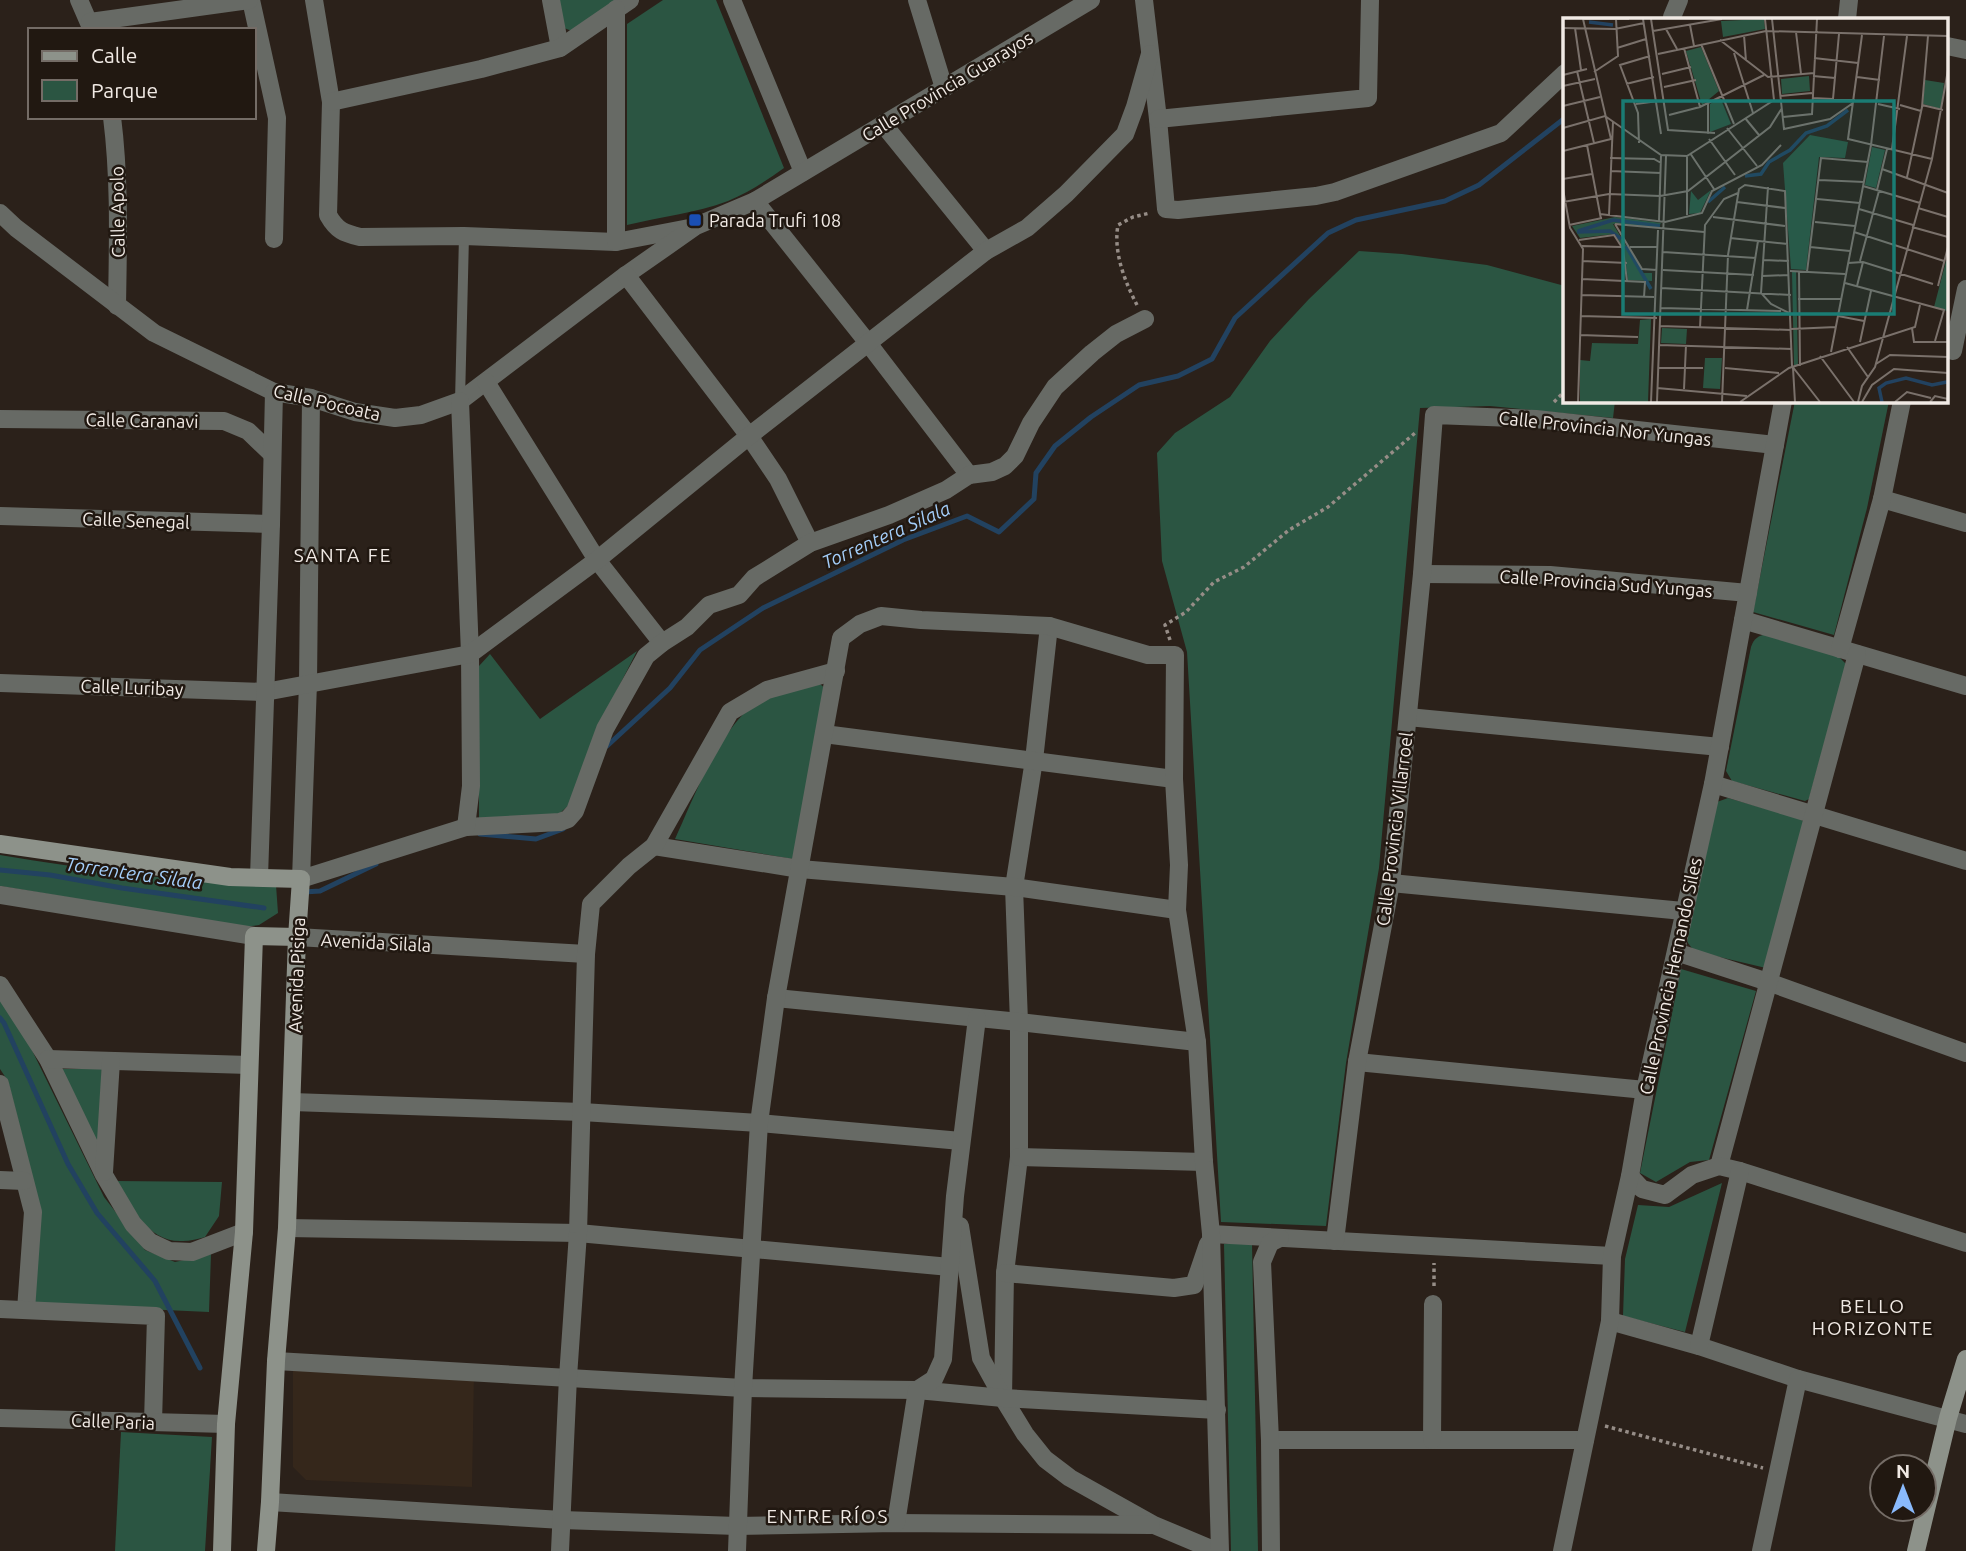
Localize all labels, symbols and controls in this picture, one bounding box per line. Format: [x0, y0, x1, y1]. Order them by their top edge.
inset map [1563, 18, 1948, 402]
street label: Calle Provincia Guarayos [858, 27, 1036, 145]
legend [28, 28, 256, 119]
text: Calle [91, 43, 137, 67]
text: Parque [91, 78, 158, 102]
street label: Calle Apolo [106, 166, 128, 258]
place label: Parada Trufi 108 [709, 210, 841, 230]
marker: Parada Trufi 108 [687, 212, 703, 228]
street label: Calle Pocoata [272, 380, 382, 424]
street label: Calle Provincia Nor Yungas [1498, 407, 1712, 449]
street label: Calle Caranavi [85, 409, 199, 431]
water label: Torrentera Silala [819, 497, 953, 573]
street label: Calle Senegal [82, 508, 190, 532]
district label: SANTA FE [294, 544, 392, 566]
street label: Calle Provincia Sud Yungas [1499, 566, 1713, 600]
street label: Calle Luribay [80, 675, 184, 699]
street label: Calle Provincia Villarroel [1372, 731, 1416, 927]
water label: Torrentera Silala [64, 853, 204, 893]
street label: Calle Provincia Hernando Siles [1635, 855, 1705, 1096]
street label: Avenida Pisiga [284, 917, 308, 1033]
street label: Avenida Silala [320, 929, 432, 955]
district label: BELLO HORIZONTE [1812, 1295, 1934, 1339]
street label: Calle Paria [71, 1410, 155, 1432]
north arrow [1868, 1453, 1938, 1523]
text: N [1896, 1460, 1910, 1482]
district label: ENTRE RÍOS [766, 1505, 890, 1527]

